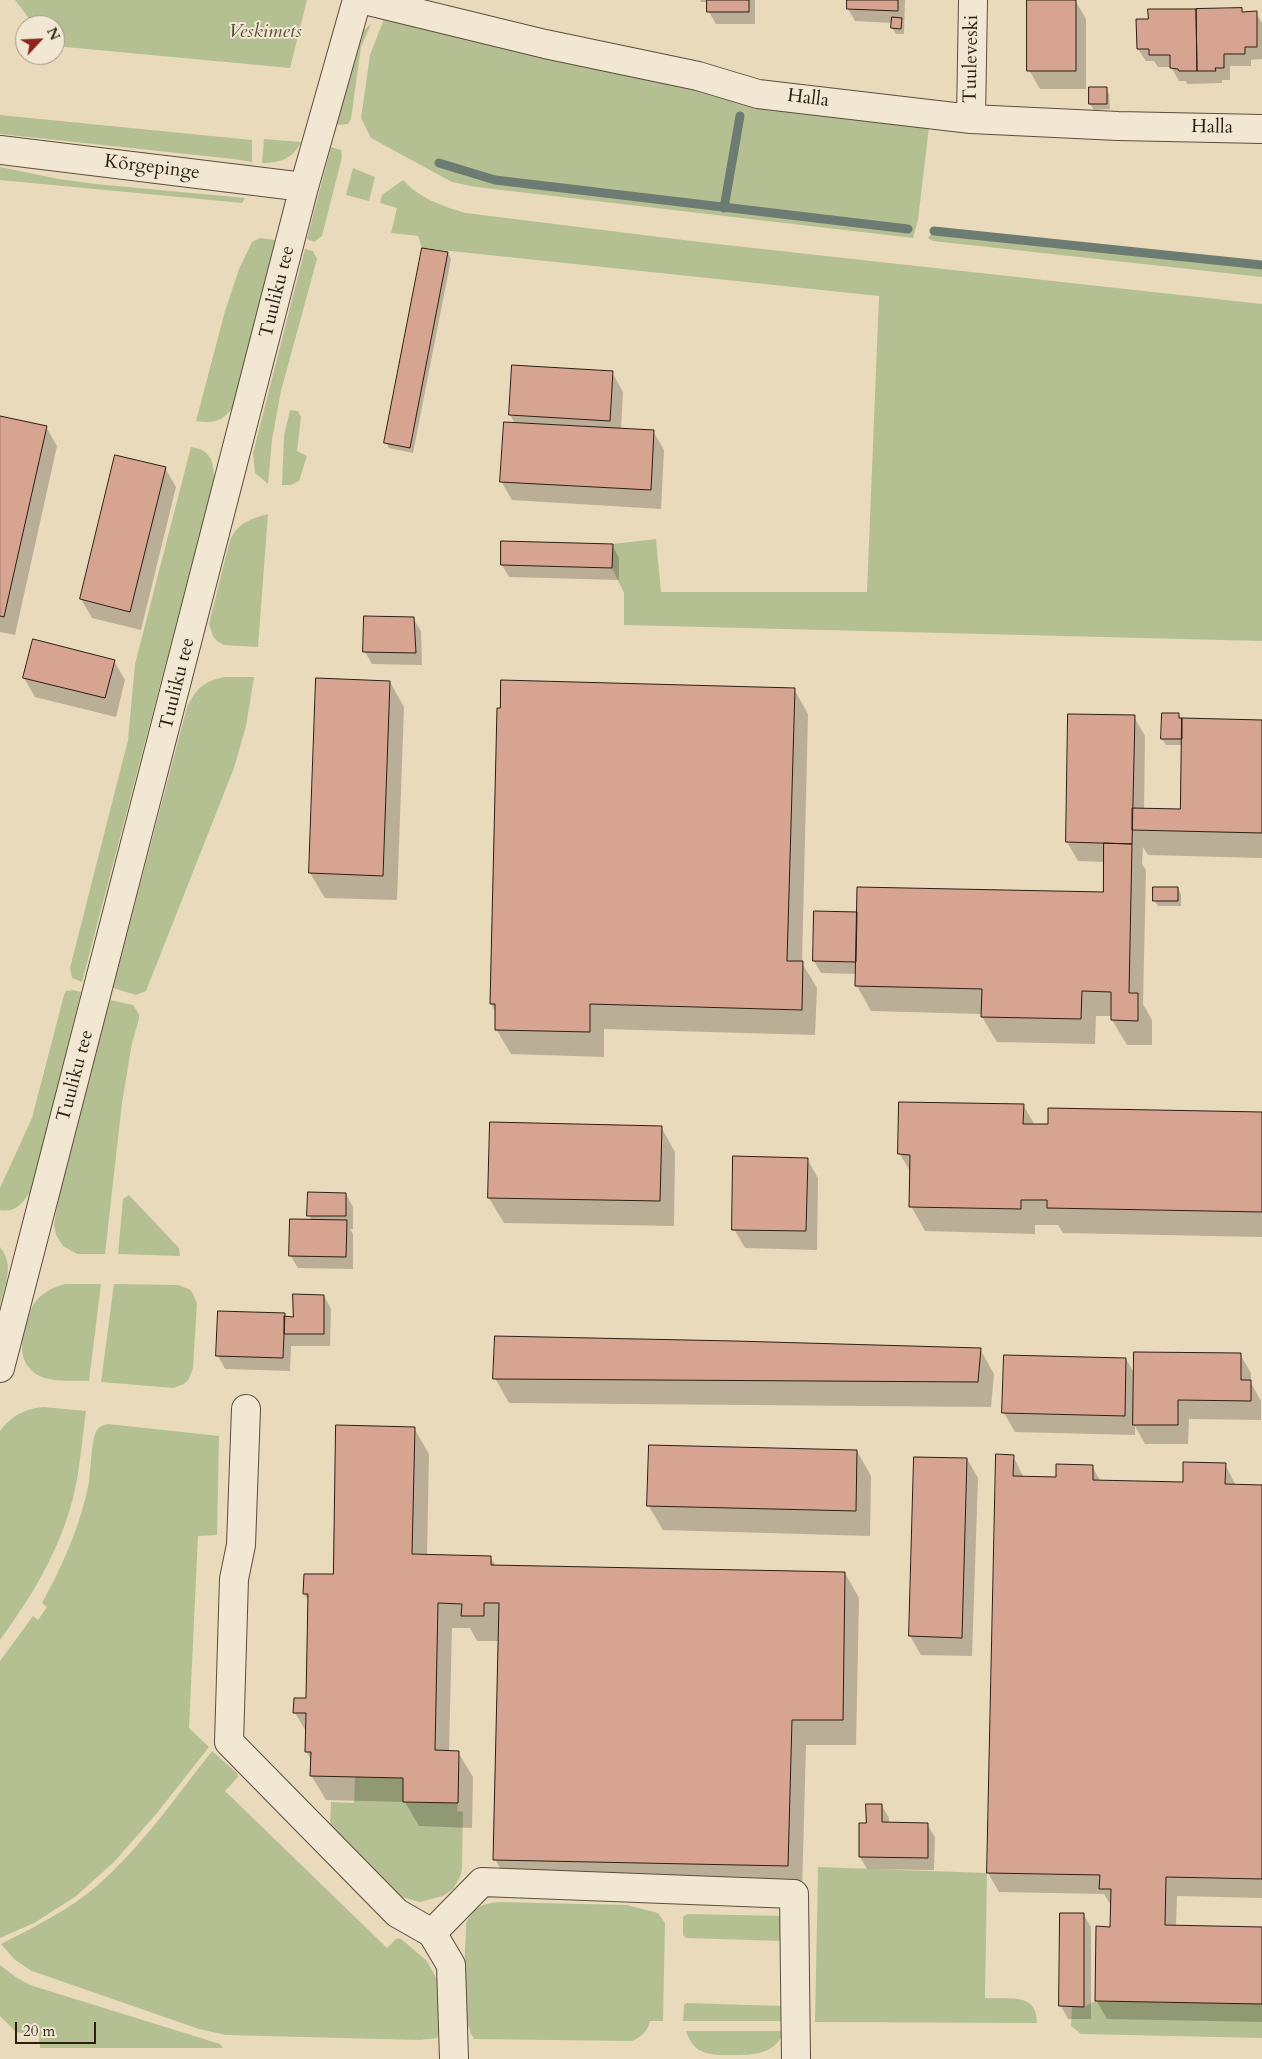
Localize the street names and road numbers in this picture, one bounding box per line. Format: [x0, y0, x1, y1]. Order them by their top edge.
street label: Tuuleveski [960, 15, 984, 103]
street label: Halla [786, 85, 830, 113]
street label: Halla [1191, 116, 1233, 140]
street label: Kõrgepinge [103, 151, 201, 185]
street label: Tuuliku tee [256, 244, 300, 340]
street label: Tuuliku tee [156, 636, 200, 732]
street label: Tuuliku tee [53, 1028, 99, 1124]

